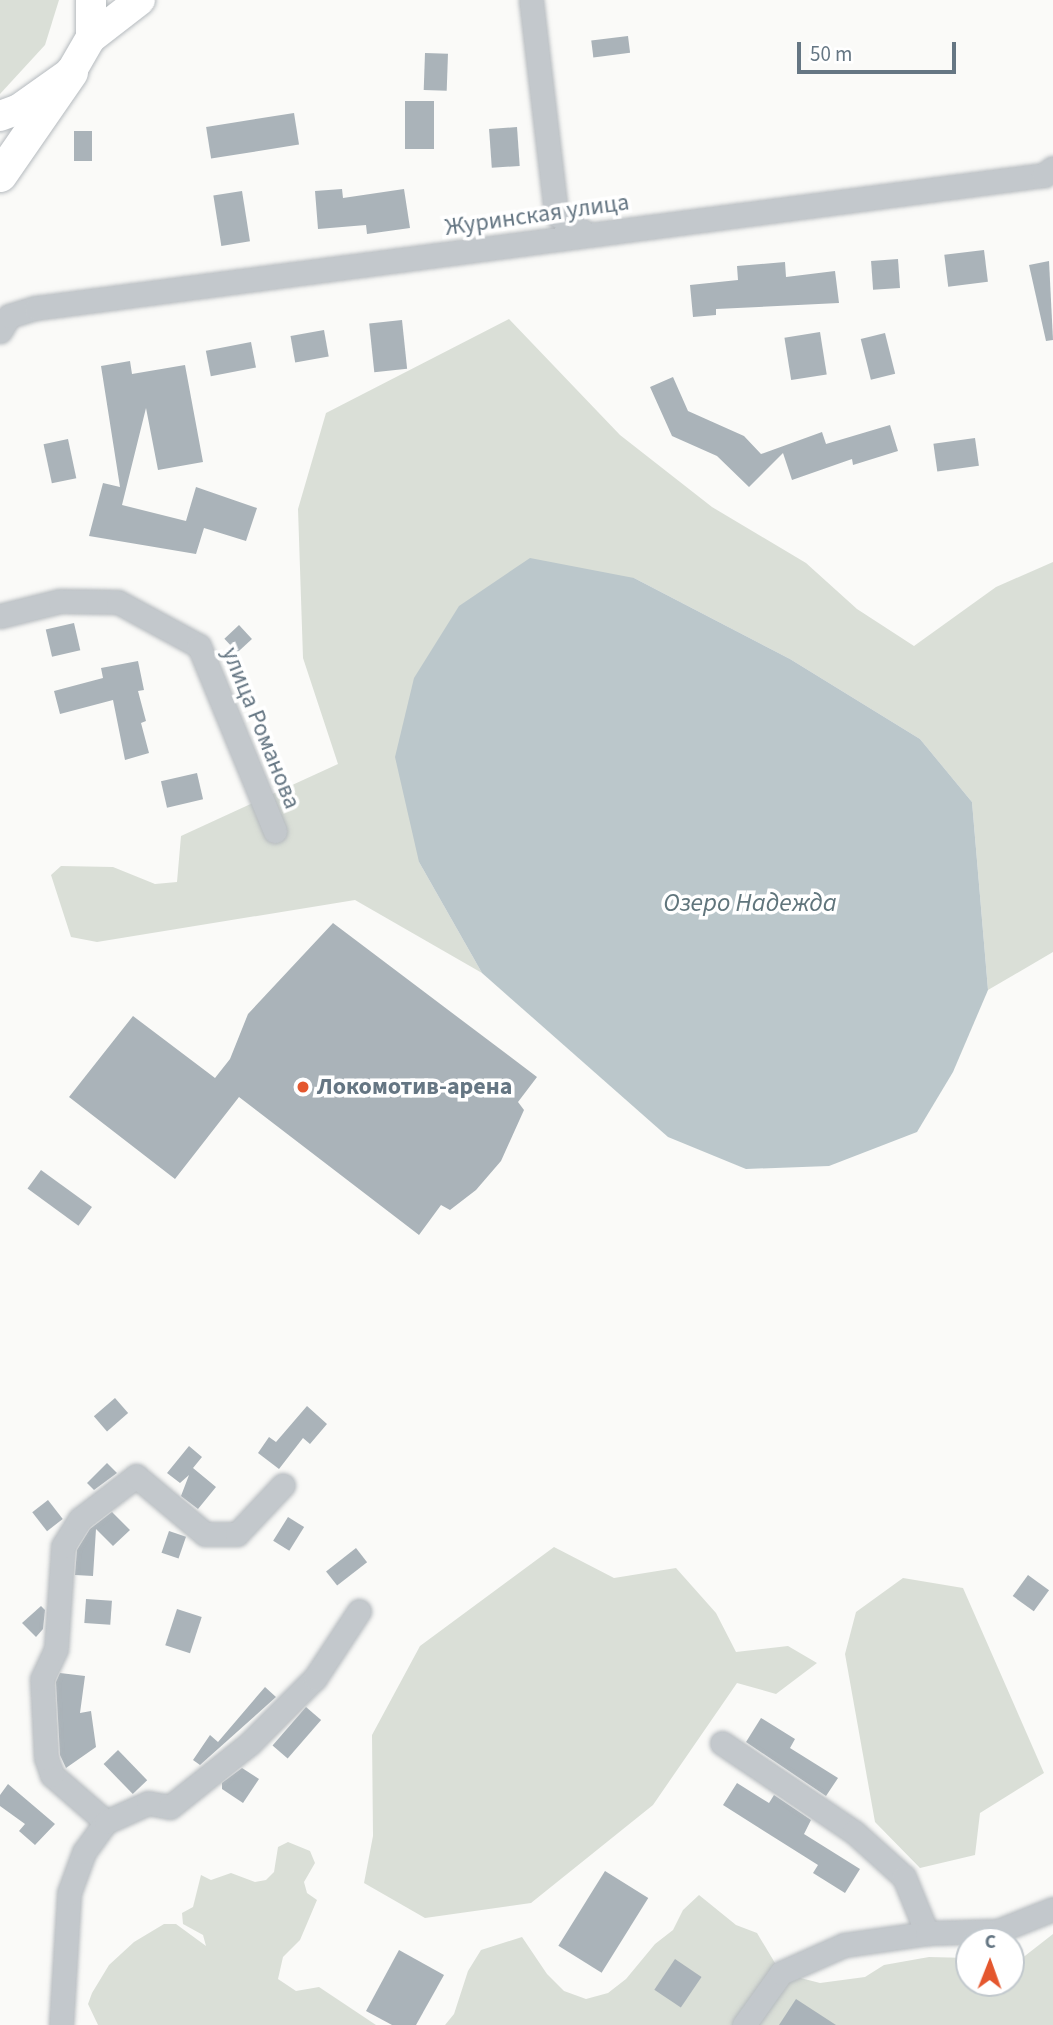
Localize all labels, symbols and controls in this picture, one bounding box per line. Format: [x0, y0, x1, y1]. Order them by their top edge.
scale bar [801, 28, 960, 72]
text: 50 m [810, 39, 852, 69]
street label: Журинская улица [443, 188, 631, 242]
street label: улица Романова [215, 643, 307, 813]
water label: Озеро Надежда [663, 887, 837, 919]
place label: Локомотив-арена [317, 1073, 512, 1101]
marker: Локомотив-арена [295, 1079, 311, 1095]
north arrow [955, 1927, 1025, 1997]
text: С [985, 1929, 996, 1956]

